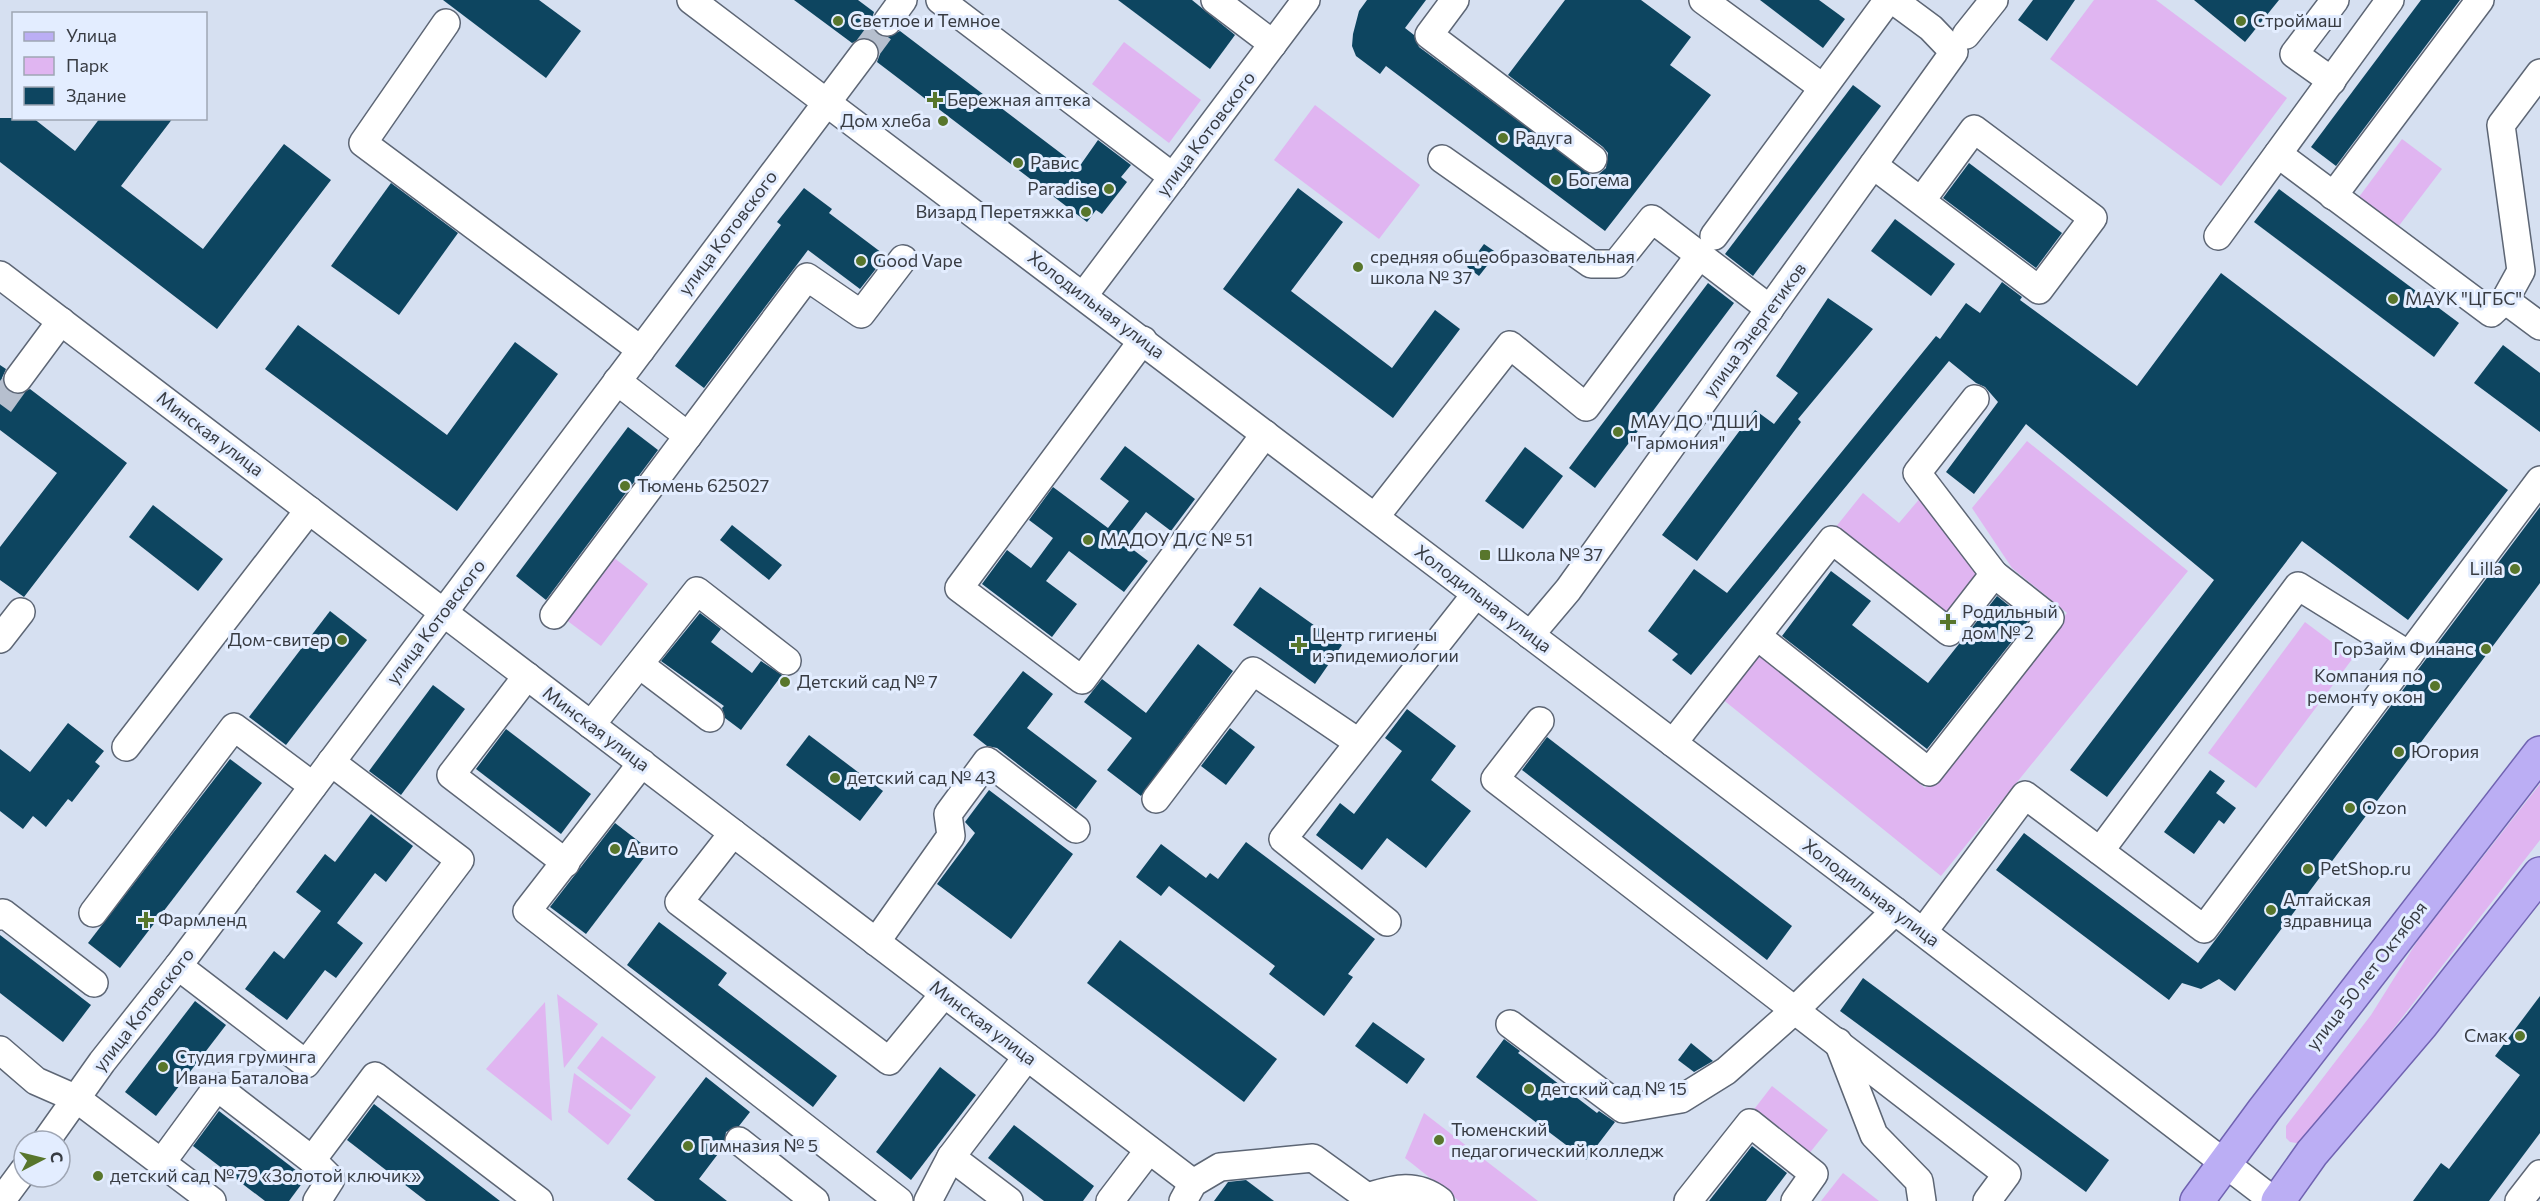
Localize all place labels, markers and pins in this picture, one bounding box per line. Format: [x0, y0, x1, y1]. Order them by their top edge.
place label: Светлое и Темное [850, 9, 1000, 31]
place label: Строймаш [2253, 9, 2342, 31]
marker: Светлое и Темное [831, 14, 845, 28]
marker: Строймаш [2234, 14, 2248, 28]
place label: Бережная аптека [947, 88, 1091, 110]
marker: Бережная аптека [928, 93, 942, 107]
place label: Дом хлеба [840, 109, 931, 131]
marker: Дом хлеба [936, 114, 950, 128]
place label: Радуга [1515, 126, 1573, 148]
marker: Радуга [1496, 131, 1510, 145]
place label: Равис [1030, 151, 1079, 173]
marker: Равис [1011, 156, 1025, 170]
place label: Богема [1568, 168, 1629, 190]
marker: Богема [1549, 173, 1563, 187]
place label: Paradise [1027, 177, 1097, 199]
marker: Paradise [1102, 182, 1116, 196]
place label: Визард Перетяжка [915, 200, 1074, 222]
marker: Визард Перетяжка [1079, 205, 1093, 219]
place label: средняя общеобразовательная школа № 37 [1370, 245, 1635, 288]
place label: Good Vape [873, 249, 963, 271]
marker: Good Vape [854, 254, 868, 268]
marker: средняя общеобразовательная школа № 37 [1351, 260, 1365, 274]
place label: МАУК "ЦГБС" [2405, 287, 2522, 309]
marker: МАУК "ЦГБС" [2386, 292, 2400, 306]
place label: МАУ ДО "ДШИ "Гармония" [1630, 410, 1759, 453]
marker: МАУ ДО "ДШИ "Гармония" [1611, 425, 1625, 439]
place label: Тюмень 625027 [637, 474, 769, 496]
marker: Тюмень 625027 [618, 479, 632, 493]
place label: МАДОУ Д/С № 51 [1100, 528, 1253, 550]
marker: МАДОУ Д/С № 51 [1081, 533, 1095, 547]
place label: Школа № 37 [1497, 543, 1603, 565]
marker: Школа № 37 [1478, 548, 1492, 562]
place label: Lilla [2470, 557, 2503, 579]
marker: Lilla [2508, 562, 2522, 576]
place label: Родильный дом № 2 [1962, 600, 2058, 643]
marker: Родильный дом № 2 [1939, 613, 1957, 631]
place label: Центр гигиены и эпидемиологии [1312, 623, 1459, 666]
place label: Дом-свитер [228, 628, 330, 650]
marker: Дом-свитер [335, 633, 349, 647]
marker: Центр гигиены и эпидемиологии [1290, 636, 1308, 654]
place label: ГорЗайм Финанс [2333, 637, 2474, 659]
marker: ГорЗайм Финанс [2479, 642, 2493, 656]
place label: Компания по ремонту окон [2307, 664, 2423, 707]
place label: Детский сад № 7 [797, 670, 938, 692]
marker: Детский сад № 7 [778, 675, 792, 689]
marker: Компания по ремонту окон [2428, 679, 2442, 693]
place label: Югория [2411, 740, 2479, 762]
marker: Югория [2392, 745, 2406, 759]
place label: детский сад № 43 [847, 766, 996, 788]
marker: детский сад № 43 [828, 771, 842, 785]
place label: Ozon [2362, 796, 2407, 818]
marker: Ozon [2343, 801, 2357, 815]
place label: Авито [627, 837, 678, 859]
marker: Авито [608, 842, 622, 856]
place label: PetShop.ru [2320, 857, 2411, 879]
marker: PetShop.ru [2301, 862, 2315, 876]
place label: Алтайская здравница [2283, 888, 2372, 931]
marker: Алтайская здравница [2264, 903, 2278, 917]
place label: Фармленд [158, 908, 247, 930]
marker: Фармленд [139, 913, 153, 927]
place label: Смак [2464, 1024, 2508, 1046]
marker: Смак [2513, 1029, 2527, 1043]
place label: Студия груминга Ивана Баталова [175, 1045, 316, 1088]
marker: Студия груминга Ивана Баталова [156, 1060, 170, 1074]
place label: детский сад № 15 [1541, 1077, 1687, 1099]
marker: детский сад № 15 [1522, 1082, 1536, 1096]
place label: Тюменский педагогический колледж [1451, 1118, 1664, 1161]
marker: Тюменский педагогический колледж [1432, 1133, 1446, 1147]
place label: Гимназия № 5 [700, 1134, 818, 1156]
marker: Гимназия № 5 [681, 1139, 695, 1153]
place label: детский сад № 79 «Золотой ключик» [110, 1164, 421, 1186]
marker: детский сад № 79 «Золотой ключик» [91, 1169, 105, 1183]

